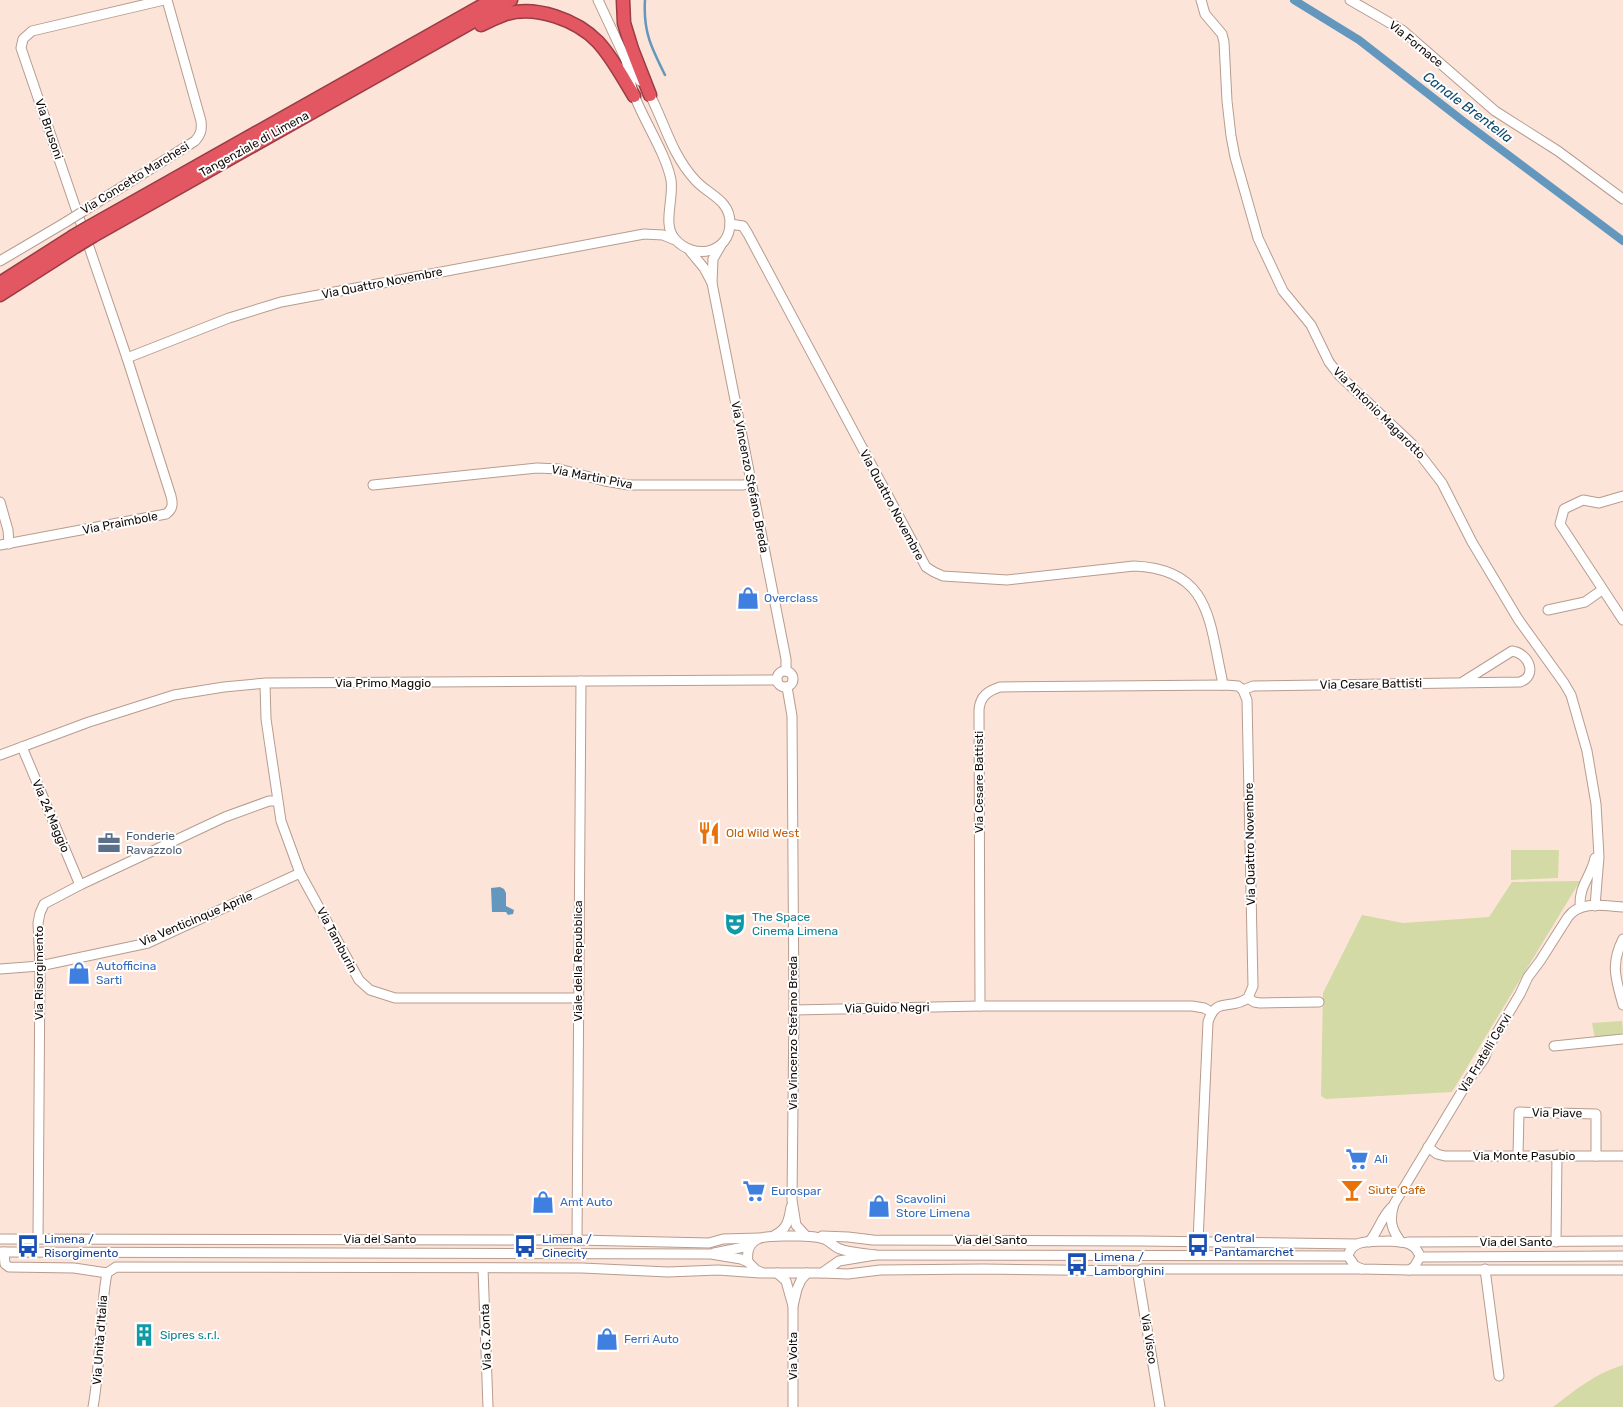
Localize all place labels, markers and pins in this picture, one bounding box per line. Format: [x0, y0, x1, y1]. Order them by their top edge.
shop icon: Overclass [735, 585, 761, 611]
place label: Overclass [764, 591, 818, 605]
restaurant icon: Old Wild West [696, 820, 722, 846]
place label: Old Wild West [726, 826, 799, 840]
place label: Fonderie Ravazzolo [126, 829, 182, 857]
office icon: Fonderie Ravazzolo [96, 830, 122, 856]
place label: The Space Cinema Limena [752, 910, 838, 938]
theatre icon: The Space Cinema Limena [722, 911, 748, 937]
place label: Autofficina Sarti [96, 959, 156, 987]
shop icon: Autofficina Sarti [66, 960, 92, 986]
supermarket icon: Alì [1344, 1146, 1370, 1172]
place label: Alì [1374, 1152, 1388, 1166]
bar icon: Siute Cafè [1339, 1177, 1365, 1203]
supermarket icon: Eurospar [741, 1178, 767, 1204]
place label: Siute Cafè [1368, 1183, 1426, 1197]
place label: Eurospar [771, 1184, 822, 1198]
shop icon: Amt Auto [530, 1189, 556, 1215]
place label: Scavolini Store Limena [896, 1192, 970, 1220]
shop icon: Scavolini Store Limena [866, 1193, 892, 1219]
place label: Amt Auto [560, 1195, 613, 1209]
place label: Central Pantamarchet [1214, 1231, 1294, 1259]
place label: Limena / Risorgimento [44, 1232, 119, 1260]
place label: Limena / Cinecity [542, 1232, 592, 1260]
bus stop icon: Central Pantamarchet [1185, 1232, 1211, 1258]
bus stop icon: Limena / Risorgimento [15, 1233, 41, 1259]
bus stop icon: Limena / Cinecity [512, 1233, 538, 1259]
place label: Limena / Lamborghini [1094, 1250, 1164, 1278]
bus stop icon: Limena / Lamborghini [1064, 1251, 1090, 1277]
building icon: Sipres s.r.l. [131, 1322, 157, 1348]
shop icon: Ferri Auto [594, 1326, 620, 1352]
place label: Sipres s.r.l. [160, 1328, 220, 1342]
place label: Ferri Auto [624, 1332, 679, 1346]

